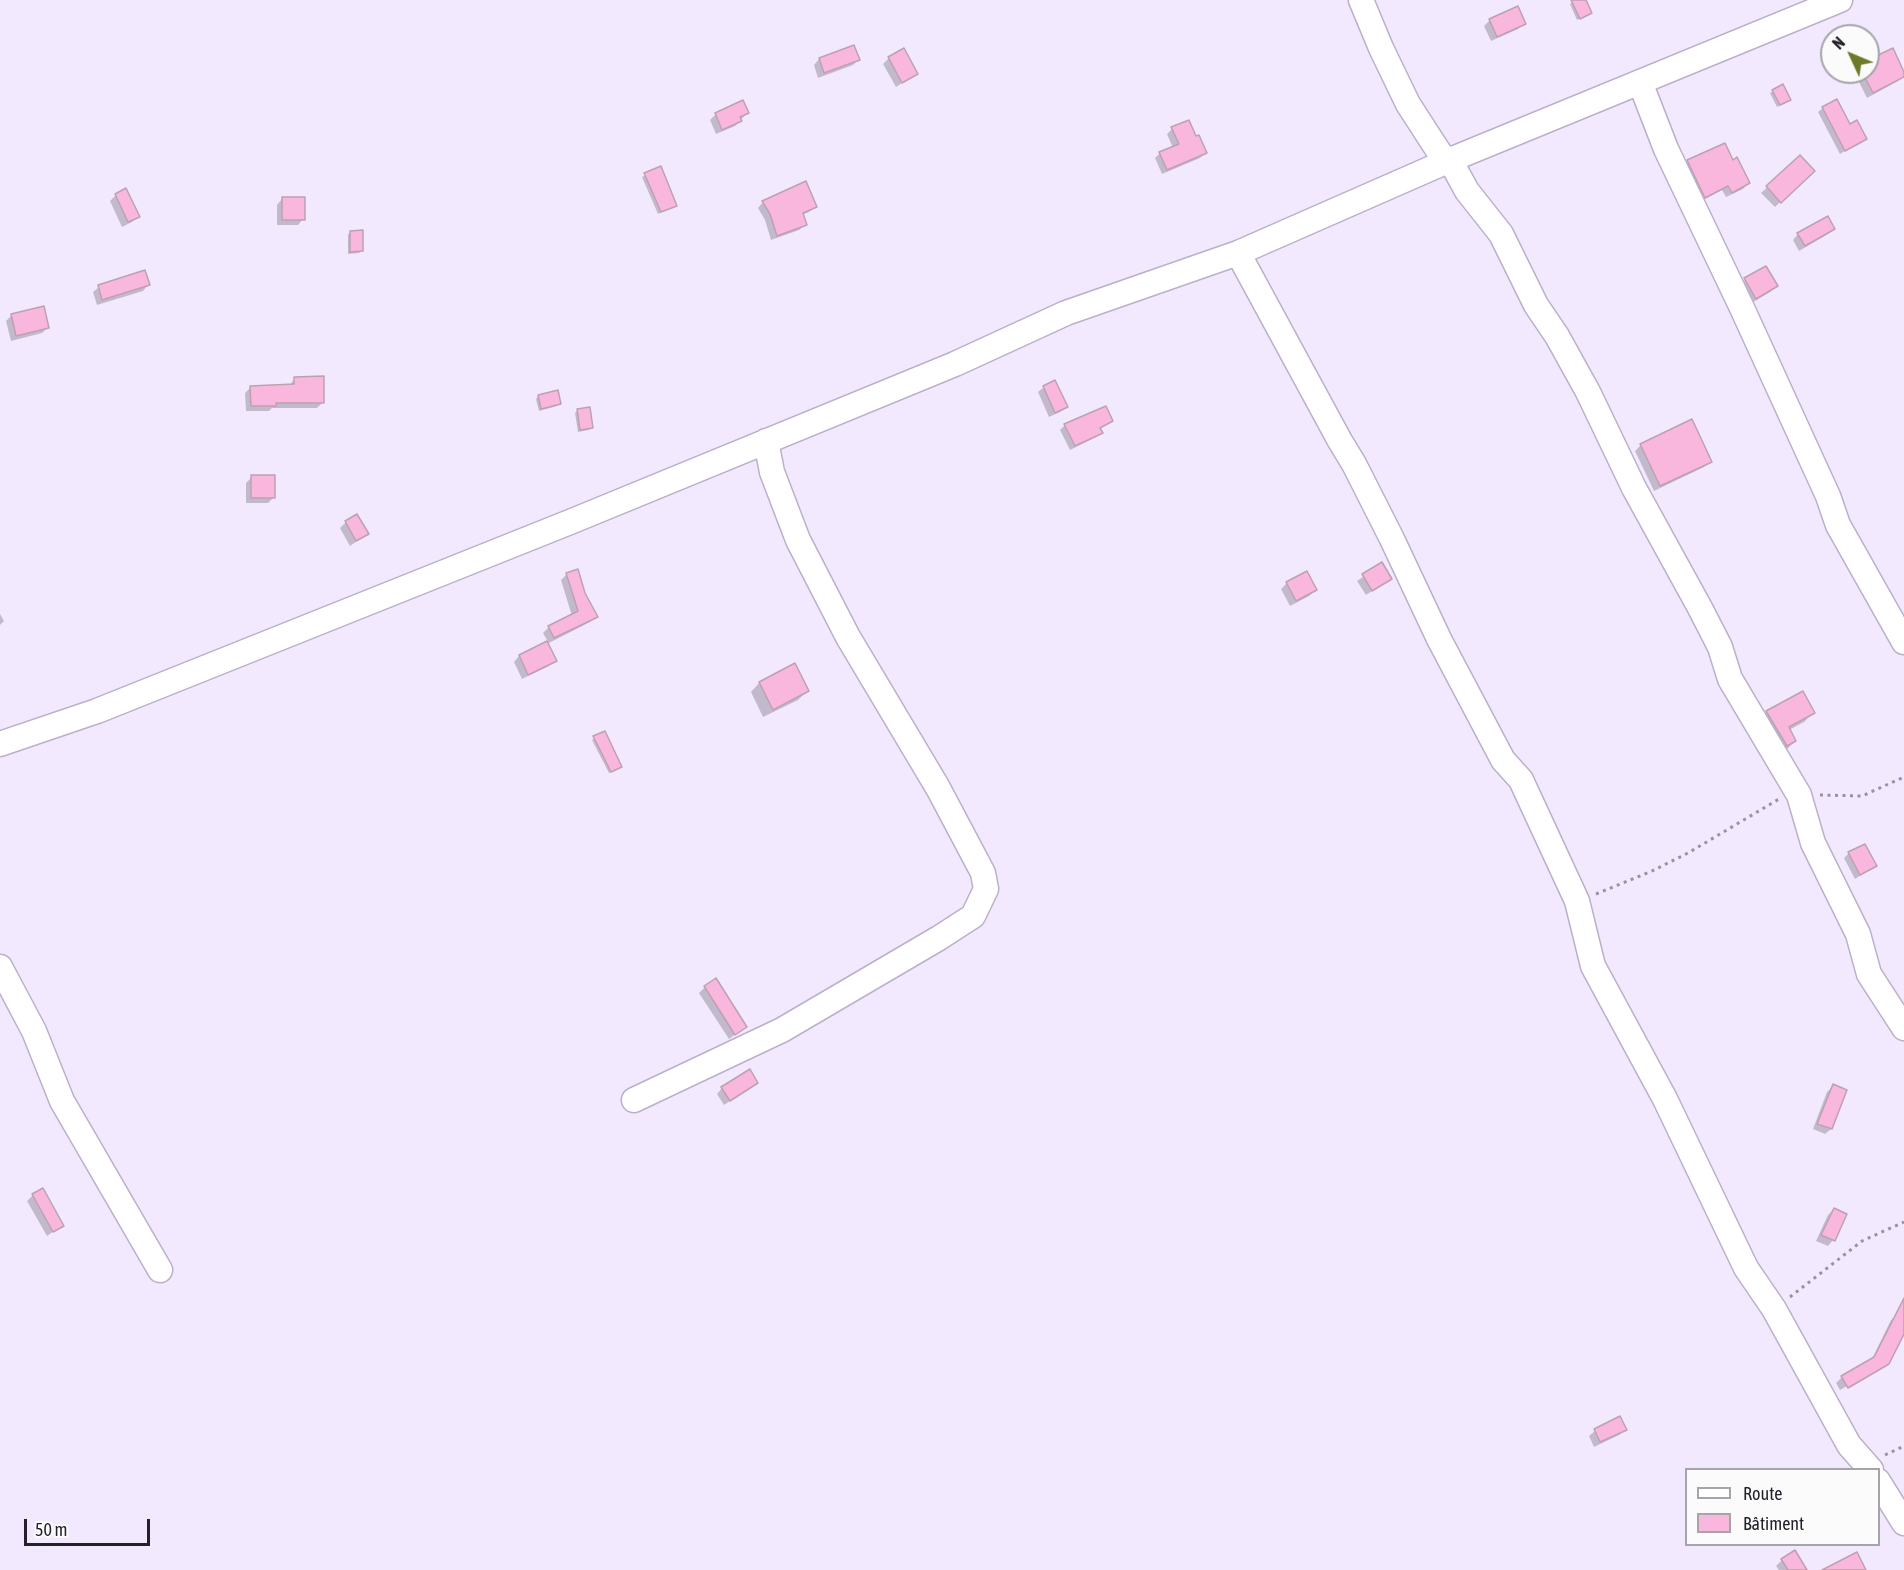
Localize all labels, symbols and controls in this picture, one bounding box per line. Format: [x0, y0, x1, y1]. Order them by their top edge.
north arrow [1820, 24, 1880, 84]
text: N [1829, 33, 1848, 53]
legend [1685, 1468, 1880, 1546]
text: Route [1743, 1483, 1782, 1504]
scale bar [27, 1507, 153, 1545]
text: Bâtiment [1743, 1513, 1804, 1534]
text: 50 m [35, 1519, 67, 1540]

